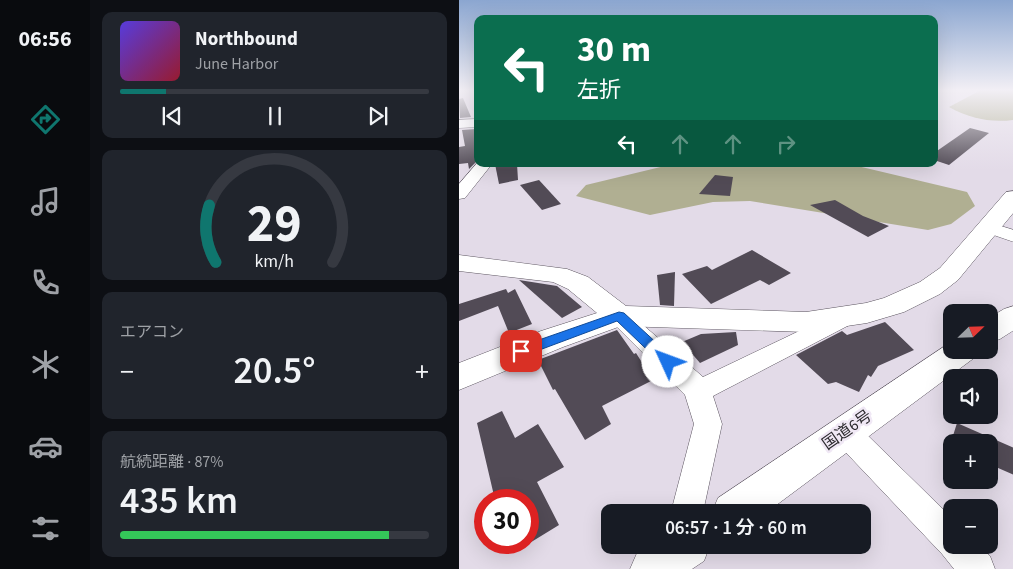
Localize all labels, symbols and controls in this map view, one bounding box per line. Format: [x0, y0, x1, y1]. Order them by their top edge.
text: 06:56 [18, 23, 72, 55]
text: 30 m [577, 25, 651, 75]
text: Northbound [195, 26, 298, 53]
icon: left [494, 35, 559, 100]
text: June Harbor [195, 53, 278, 75]
text: 左折 [577, 74, 621, 106]
icon: directions [28, 102, 63, 137]
icon: previous [158, 102, 186, 130]
icon: pause [261, 102, 289, 130]
icon: next [364, 102, 392, 130]
icon: left [613, 130, 641, 158]
icon: ahead [666, 130, 694, 158]
icon: ahead [719, 130, 747, 158]
icon: right [772, 130, 800, 158]
icon: music [28, 184, 63, 219]
text: 29 [247, 188, 302, 262]
text: km/h [255, 249, 294, 274]
icon: phone [28, 265, 63, 300]
north arrow [943, 304, 998, 359]
map controls [943, 304, 998, 554]
text: エアコン [120, 321, 184, 343]
pin [500, 330, 542, 372]
position arrow [641, 335, 693, 387]
icon: arrive [507, 337, 535, 365]
text: 20.5° [233, 344, 316, 398]
icon: climate [28, 347, 63, 382]
text: − [120, 352, 134, 392]
text: + [415, 352, 429, 392]
button: sound [943, 369, 998, 424]
street label: 国道6号 [818, 405, 876, 455]
icon: car [28, 429, 63, 464]
button: + [943, 434, 998, 489]
text: 航続距離 · 87% [120, 451, 223, 473]
text: 435 km [120, 474, 238, 528]
speed limit sign: 30 [474, 489, 539, 554]
button: − [943, 499, 998, 554]
icon: filters [28, 511, 63, 546]
text: 06:57 · 1 分 · 60 m [665, 515, 807, 542]

